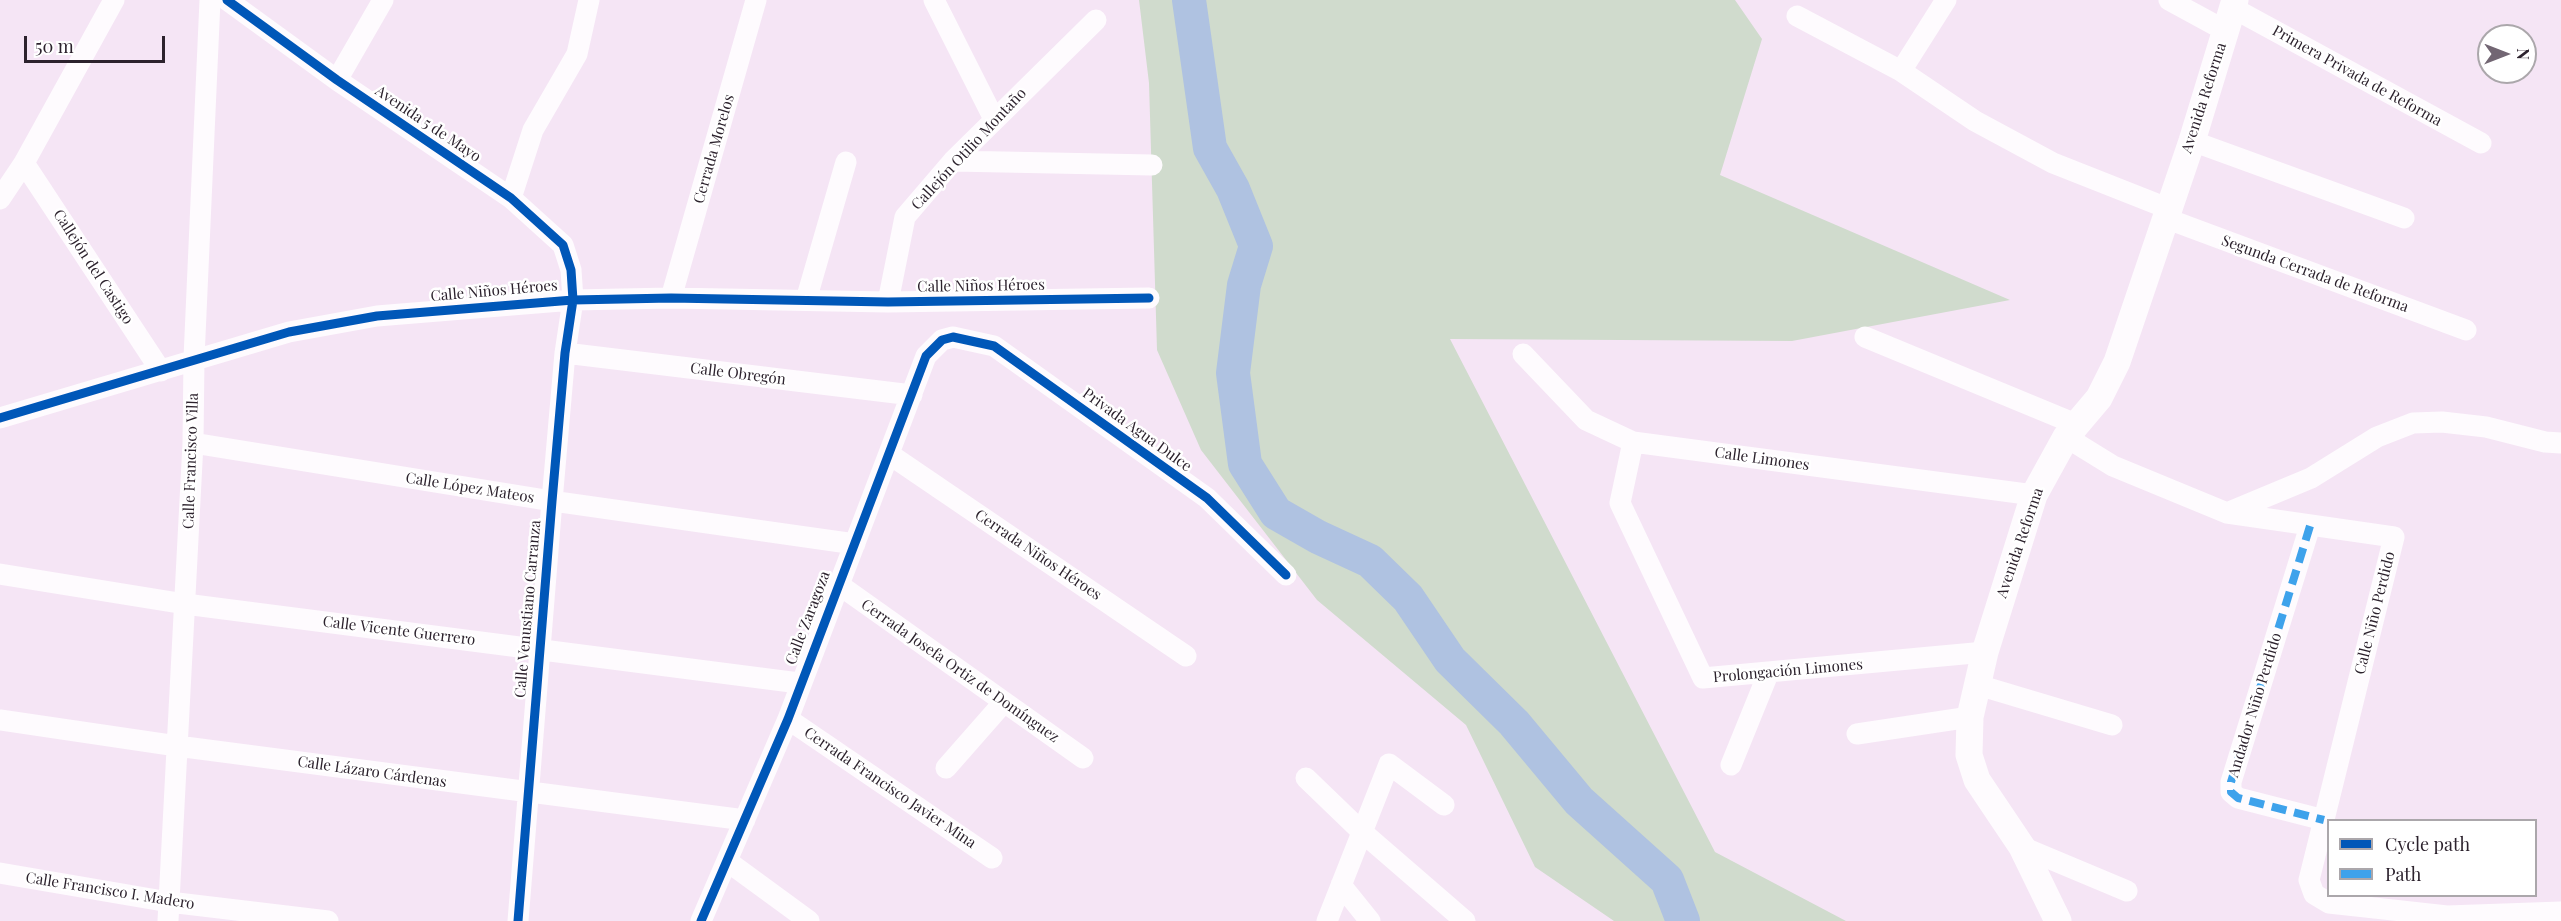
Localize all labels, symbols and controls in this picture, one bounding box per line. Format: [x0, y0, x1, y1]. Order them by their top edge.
street label: Primera Privada de Reforma [2269, 22, 2445, 130]
scale bar [27, 24, 168, 62]
north arrow [2477, 24, 2537, 84]
text: 50 m [35, 34, 74, 58]
street label: Avenida Reforma [2178, 40, 2230, 156]
text: N [2513, 48, 2534, 60]
street label: Avenida 5 de Mayo [372, 82, 484, 166]
street label: Callejón Otilio Montaño [908, 84, 1030, 214]
street label: Cerrada Morelos [690, 92, 738, 206]
street label: Callejón del Castigo [49, 206, 137, 328]
street label: Segunda Cerrada de Reforma [2219, 232, 2411, 316]
street label: Calle Niños Héroes [430, 276, 558, 306]
street label: Calle Niños Héroes [917, 276, 1045, 296]
street label: Calle Obregón [689, 359, 787, 389]
street label: Privada Agua Dulce [1079, 384, 1195, 476]
street label: Calle Francisco Villa [180, 393, 202, 529]
street label: Calle Limones [1713, 443, 1811, 475]
street label: Calle López Mateos [404, 469, 536, 507]
street label: Avenida Reforma [1993, 486, 2047, 600]
street label: Cerrada Niños Héroes [971, 506, 1105, 604]
street label: Calle Venustiano Carranza [511, 519, 545, 699]
street label: Calle Niño Perdido [2351, 550, 2399, 676]
street label: Calle Zaragoza [782, 569, 834, 667]
street label: Cerrada Josefa Ortiz de Domínguez [858, 596, 1062, 746]
street label: Calle Vicente Guerrero [322, 613, 476, 649]
street label: Andador Niño Perdido [2224, 631, 2286, 779]
street label: Prolongación Limones [1712, 655, 1864, 687]
street label: Cerrada Francisco Javier Mina [801, 724, 979, 852]
street label: Calle Lázaro Cárdenas [296, 753, 448, 791]
legend [2327, 819, 2537, 897]
text: Cycle path [2385, 832, 2470, 856]
text: Path [2385, 862, 2421, 886]
street label: Calle Francisco I. Madero [24, 869, 196, 913]

